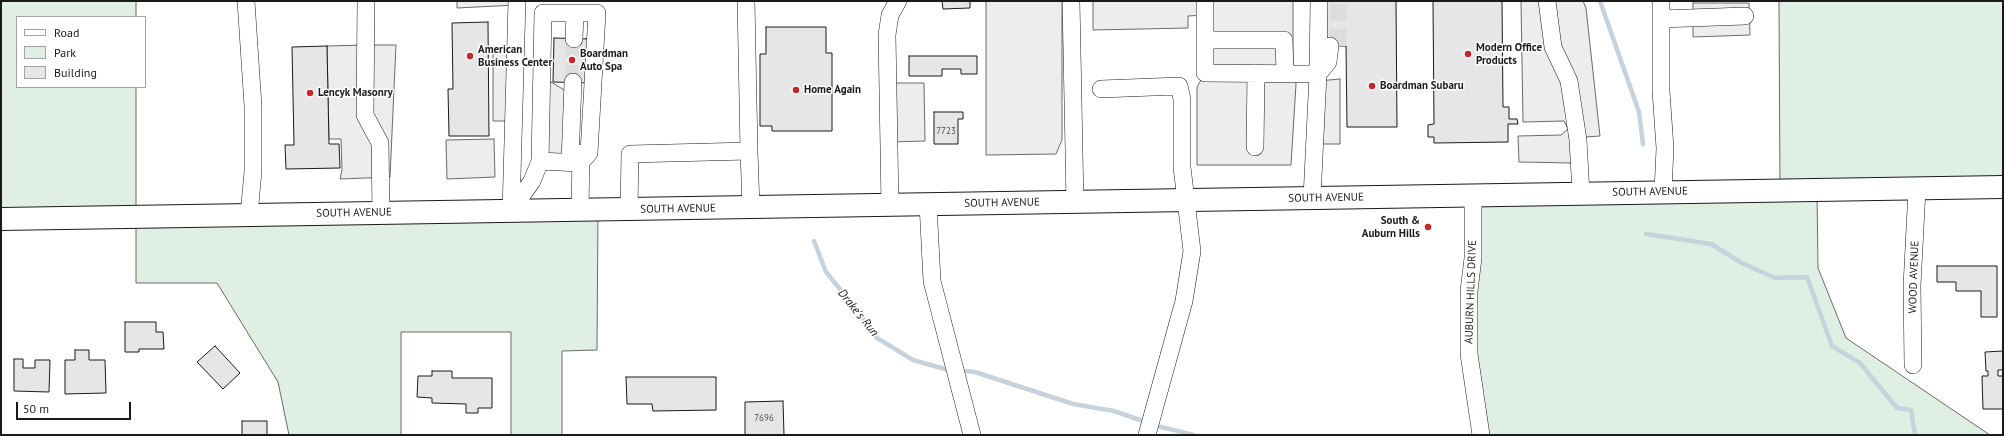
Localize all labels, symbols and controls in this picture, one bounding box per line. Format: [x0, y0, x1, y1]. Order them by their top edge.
legend [16, 16, 146, 88]
text: Road [54, 25, 79, 40]
place label: Modern Office Products [1476, 41, 1542, 67]
place label: American Business Center [478, 43, 552, 69]
text: Park [54, 45, 76, 60]
place label: Boardman Auto Spa [580, 47, 628, 73]
marker: Modern Office Products [1463, 49, 1473, 59]
marker: American Business Center [465, 51, 475, 61]
marker: Boardman Auto Spa [567, 55, 577, 65]
text: Building [54, 65, 97, 80]
place label: Boardman Subaru [1380, 79, 1464, 93]
marker: Boardman Subaru [1367, 81, 1377, 91]
place label: Home Again [804, 83, 861, 97]
marker: Home Again [791, 85, 801, 95]
place label: Lencyk Masonry [318, 86, 393, 100]
marker: Lencyk Masonry [305, 88, 315, 98]
house number: 7723 [936, 126, 956, 136]
street label: SOUTH AVENUE [1612, 185, 1688, 199]
street label: SOUTH AVENUE [1288, 191, 1364, 205]
street label: SOUTH AVENUE [964, 196, 1040, 210]
street label: SOUTH AVENUE [640, 202, 716, 216]
street label: SOUTH AVENUE [316, 206, 392, 220]
place label: South & Auburn Hills [1362, 214, 1420, 240]
marker: South & Auburn Hills [1423, 222, 1433, 232]
street label: AUBURN HILLS DRIVE [1463, 240, 1479, 344]
street label: WOOD AVENUE [1906, 240, 1922, 314]
water label: Drake's Run [835, 286, 881, 340]
scale bar [18, 394, 133, 420]
text: 50 m [23, 401, 49, 416]
house number: 7696 [754, 413, 774, 423]

